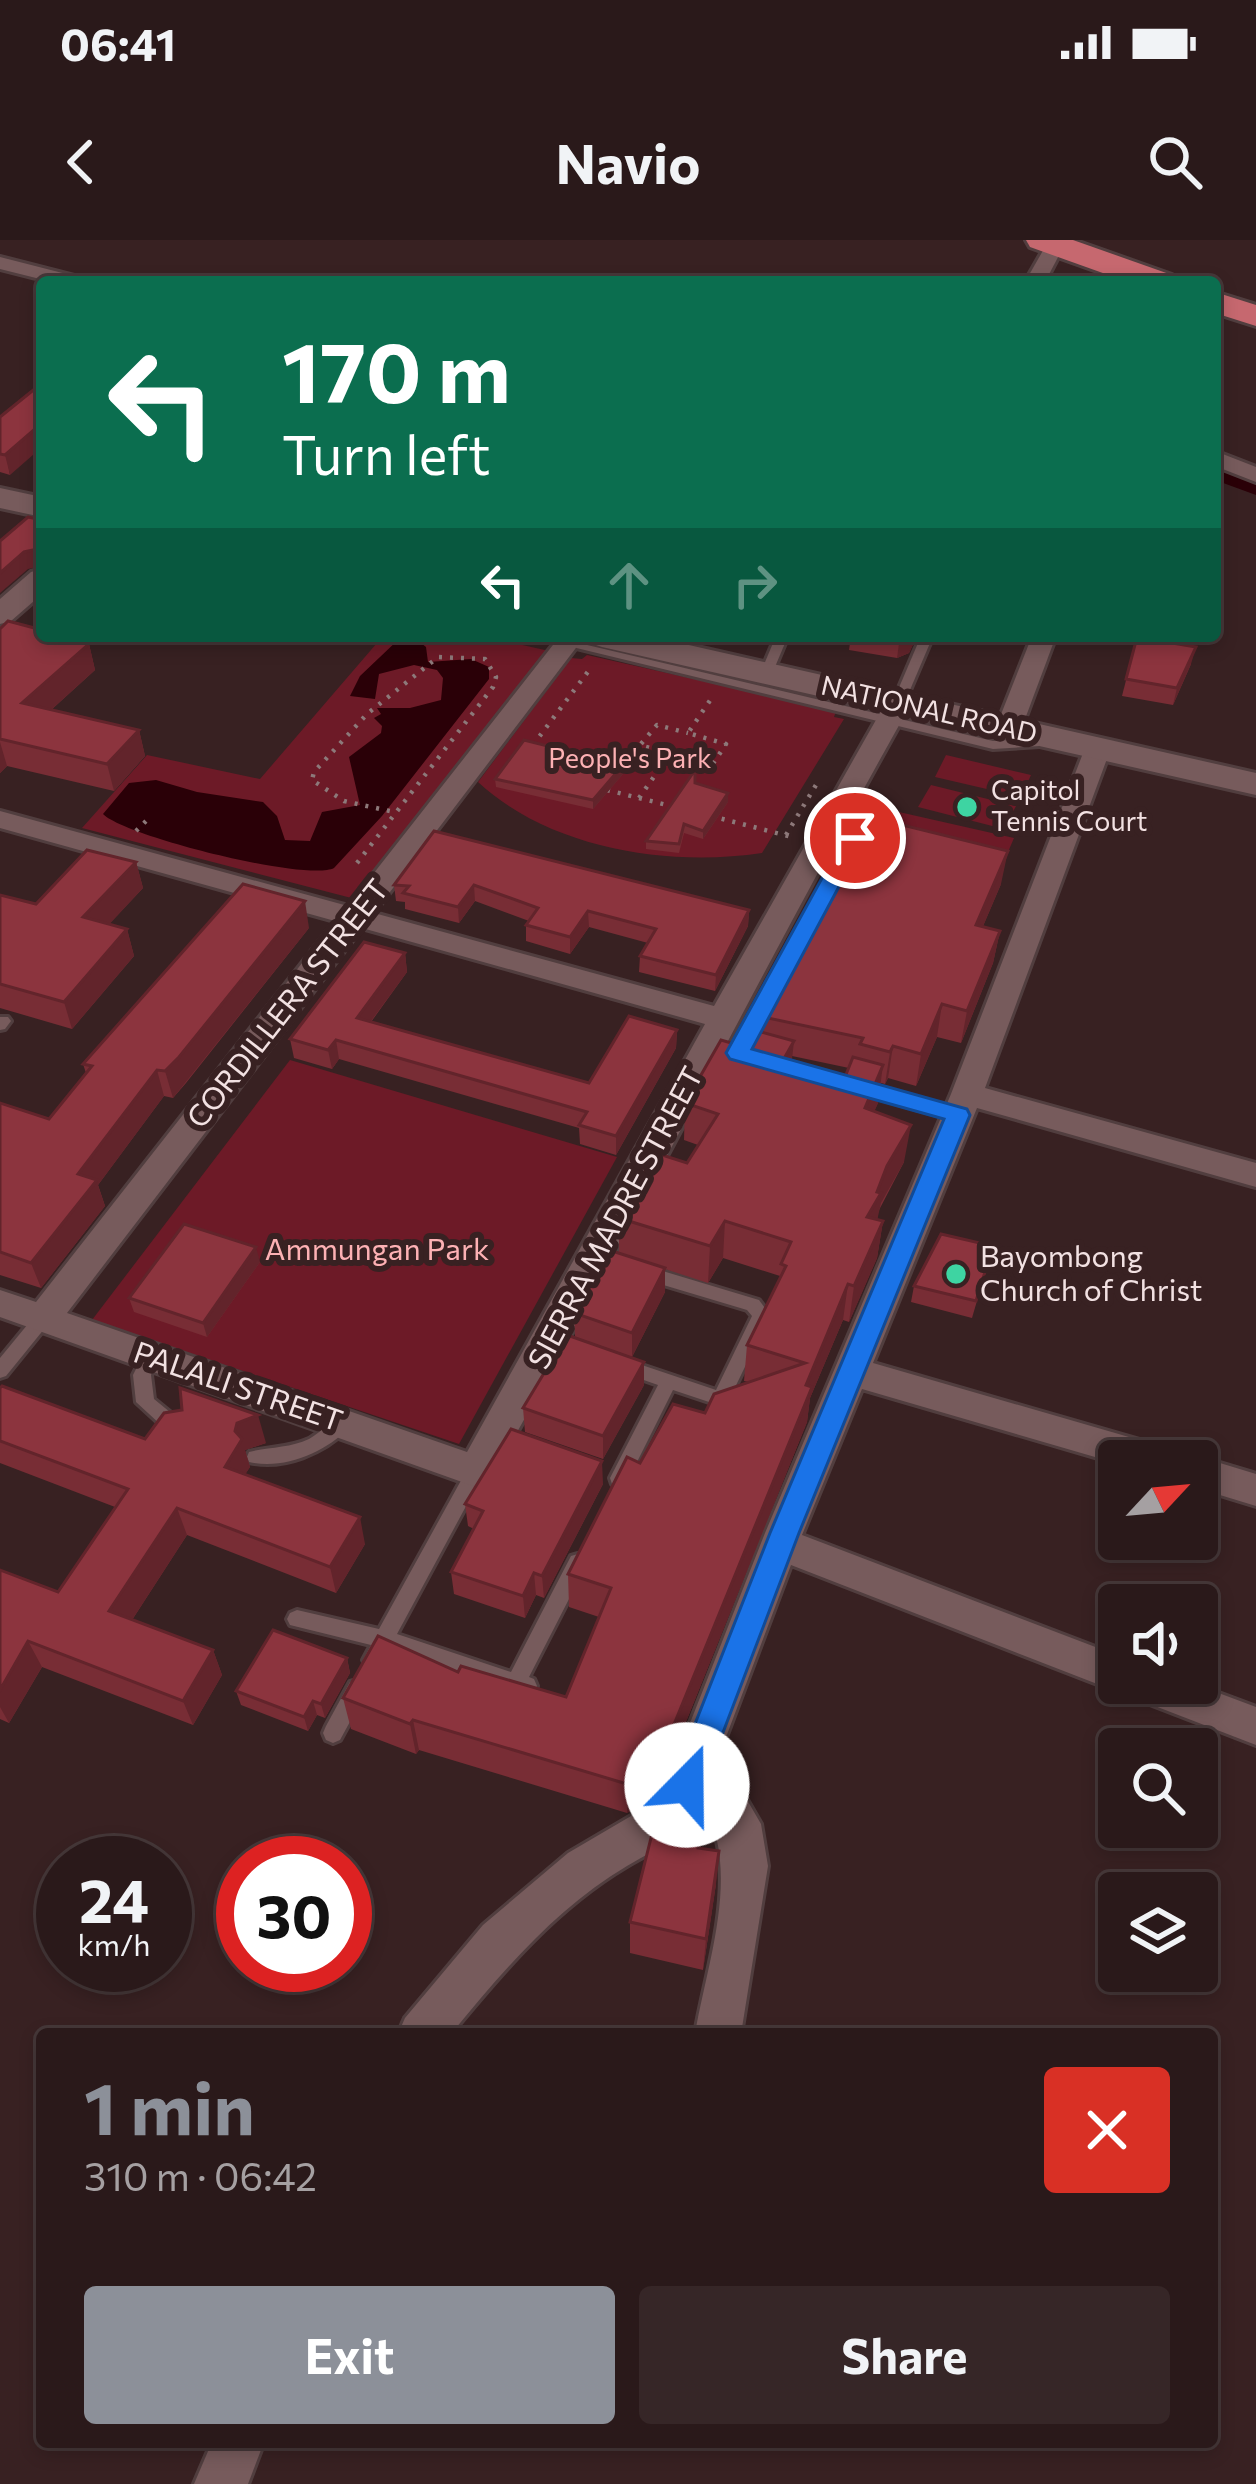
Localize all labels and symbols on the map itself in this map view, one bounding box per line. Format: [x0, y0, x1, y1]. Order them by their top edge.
street label: NATIONAL ROAD [818, 668, 1041, 749]
park label: People's Park [548, 741, 712, 774]
place label: Capitol Tennis Court [991, 773, 1147, 837]
pin [804, 787, 906, 889]
marker: Capitol Tennis Court [954, 794, 980, 820]
street label: CORDILLERA STREET [177, 871, 395, 1134]
street label: SIERRA MADRE STREET [518, 1059, 709, 1374]
park label: Ammungan Park [265, 1229, 489, 1266]
place label: Bayombong Church of Christ [980, 1236, 1202, 1307]
marker: Bayombong Church of Christ [943, 1261, 969, 1287]
street label: PALALI STREET [129, 1332, 348, 1438]
north arrow [1098, 1440, 1218, 1560]
position arrow [624, 1722, 750, 1848]
speed limit sign: 30 [216, 1836, 372, 1992]

